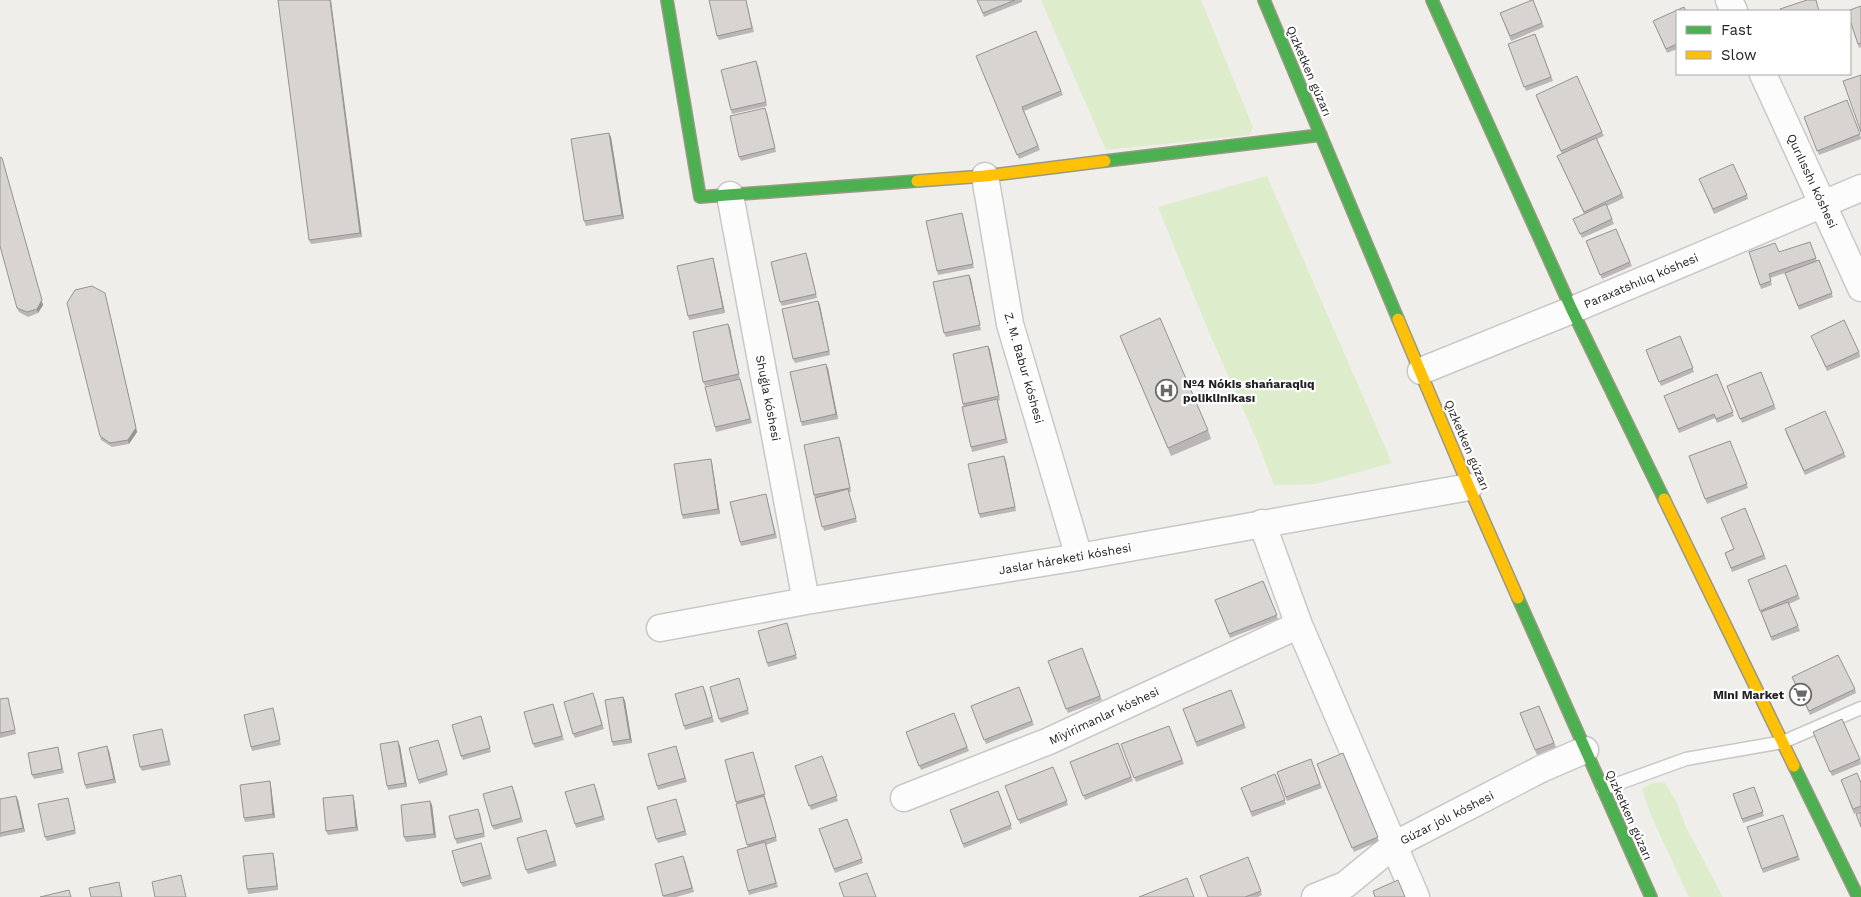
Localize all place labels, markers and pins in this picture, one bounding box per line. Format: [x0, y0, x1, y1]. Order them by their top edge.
place label: №4 Nókis shańaraqlıq poliklinikası [1183, 377, 1315, 405]
hospital icon: №4 Nókis shańaraqlıq poliklinikası [1155, 379, 1179, 403]
supermarket icon: Mini Market [1788, 683, 1812, 707]
place label: Mini Market [1713, 688, 1785, 702]

